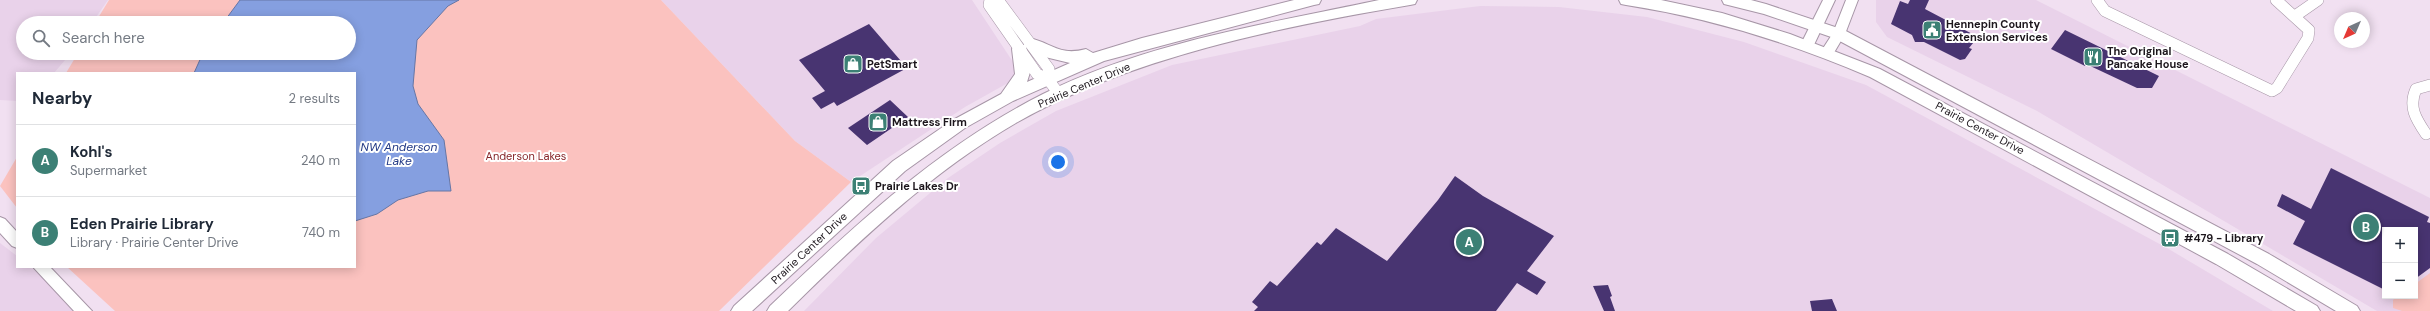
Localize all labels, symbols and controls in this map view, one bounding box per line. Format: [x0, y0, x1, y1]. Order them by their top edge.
north arrow [2334, 12, 2370, 48]
search box [16, 16, 356, 60]
place label: Hennepin County Extension Services [1946, 17, 2048, 44]
public building icon: Hennepin County Extension Services [1921, 19, 1943, 41]
icon: search [30, 27, 52, 49]
text: Search here [62, 28, 145, 48]
place label: The Original Pancake House [2107, 44, 2189, 71]
restaurant icon: The Original Pancake House [2082, 46, 2104, 68]
shop icon: PetSmart [842, 53, 864, 75]
place label: PetSmart [867, 57, 918, 71]
street label: Prairie Center Drive [1036, 59, 1132, 111]
text: Nearby [32, 87, 92, 109]
text: 2 results [289, 90, 340, 107]
street label: Prairie Center Drive [1933, 99, 2027, 157]
shop icon: Mattress Firm [867, 111, 889, 133]
place label: Mattress Firm [892, 115, 967, 129]
water label: NW Anderson Lake [361, 139, 437, 169]
text: Kohl's [70, 142, 113, 162]
park label: Anderson Lakes [486, 149, 566, 163]
text: A [40, 152, 50, 169]
text: 240 m [301, 152, 340, 169]
your location [1048, 152, 1068, 172]
text: Supermarket [70, 162, 147, 179]
bus stop icon: Prairie Lakes Dr [850, 175, 872, 197]
place label: Prairie Lakes Dr [875, 179, 959, 193]
street label: Prairie Center Drive [768, 209, 850, 287]
pin: B [2353, 212, 2379, 242]
text: Eden Prairie Library [70, 214, 214, 234]
text: B [41, 224, 49, 241]
text: 740 m [302, 224, 340, 241]
pin: A [1456, 227, 1482, 257]
bus stop icon: #479 - Library [2159, 227, 2181, 249]
map controls [2382, 227, 2418, 299]
button: + [2382, 227, 2418, 263]
place label: #479 - Library [2184, 231, 2264, 245]
text: Library · Prairie Center Drive [70, 234, 238, 251]
button: − [2382, 263, 2418, 299]

